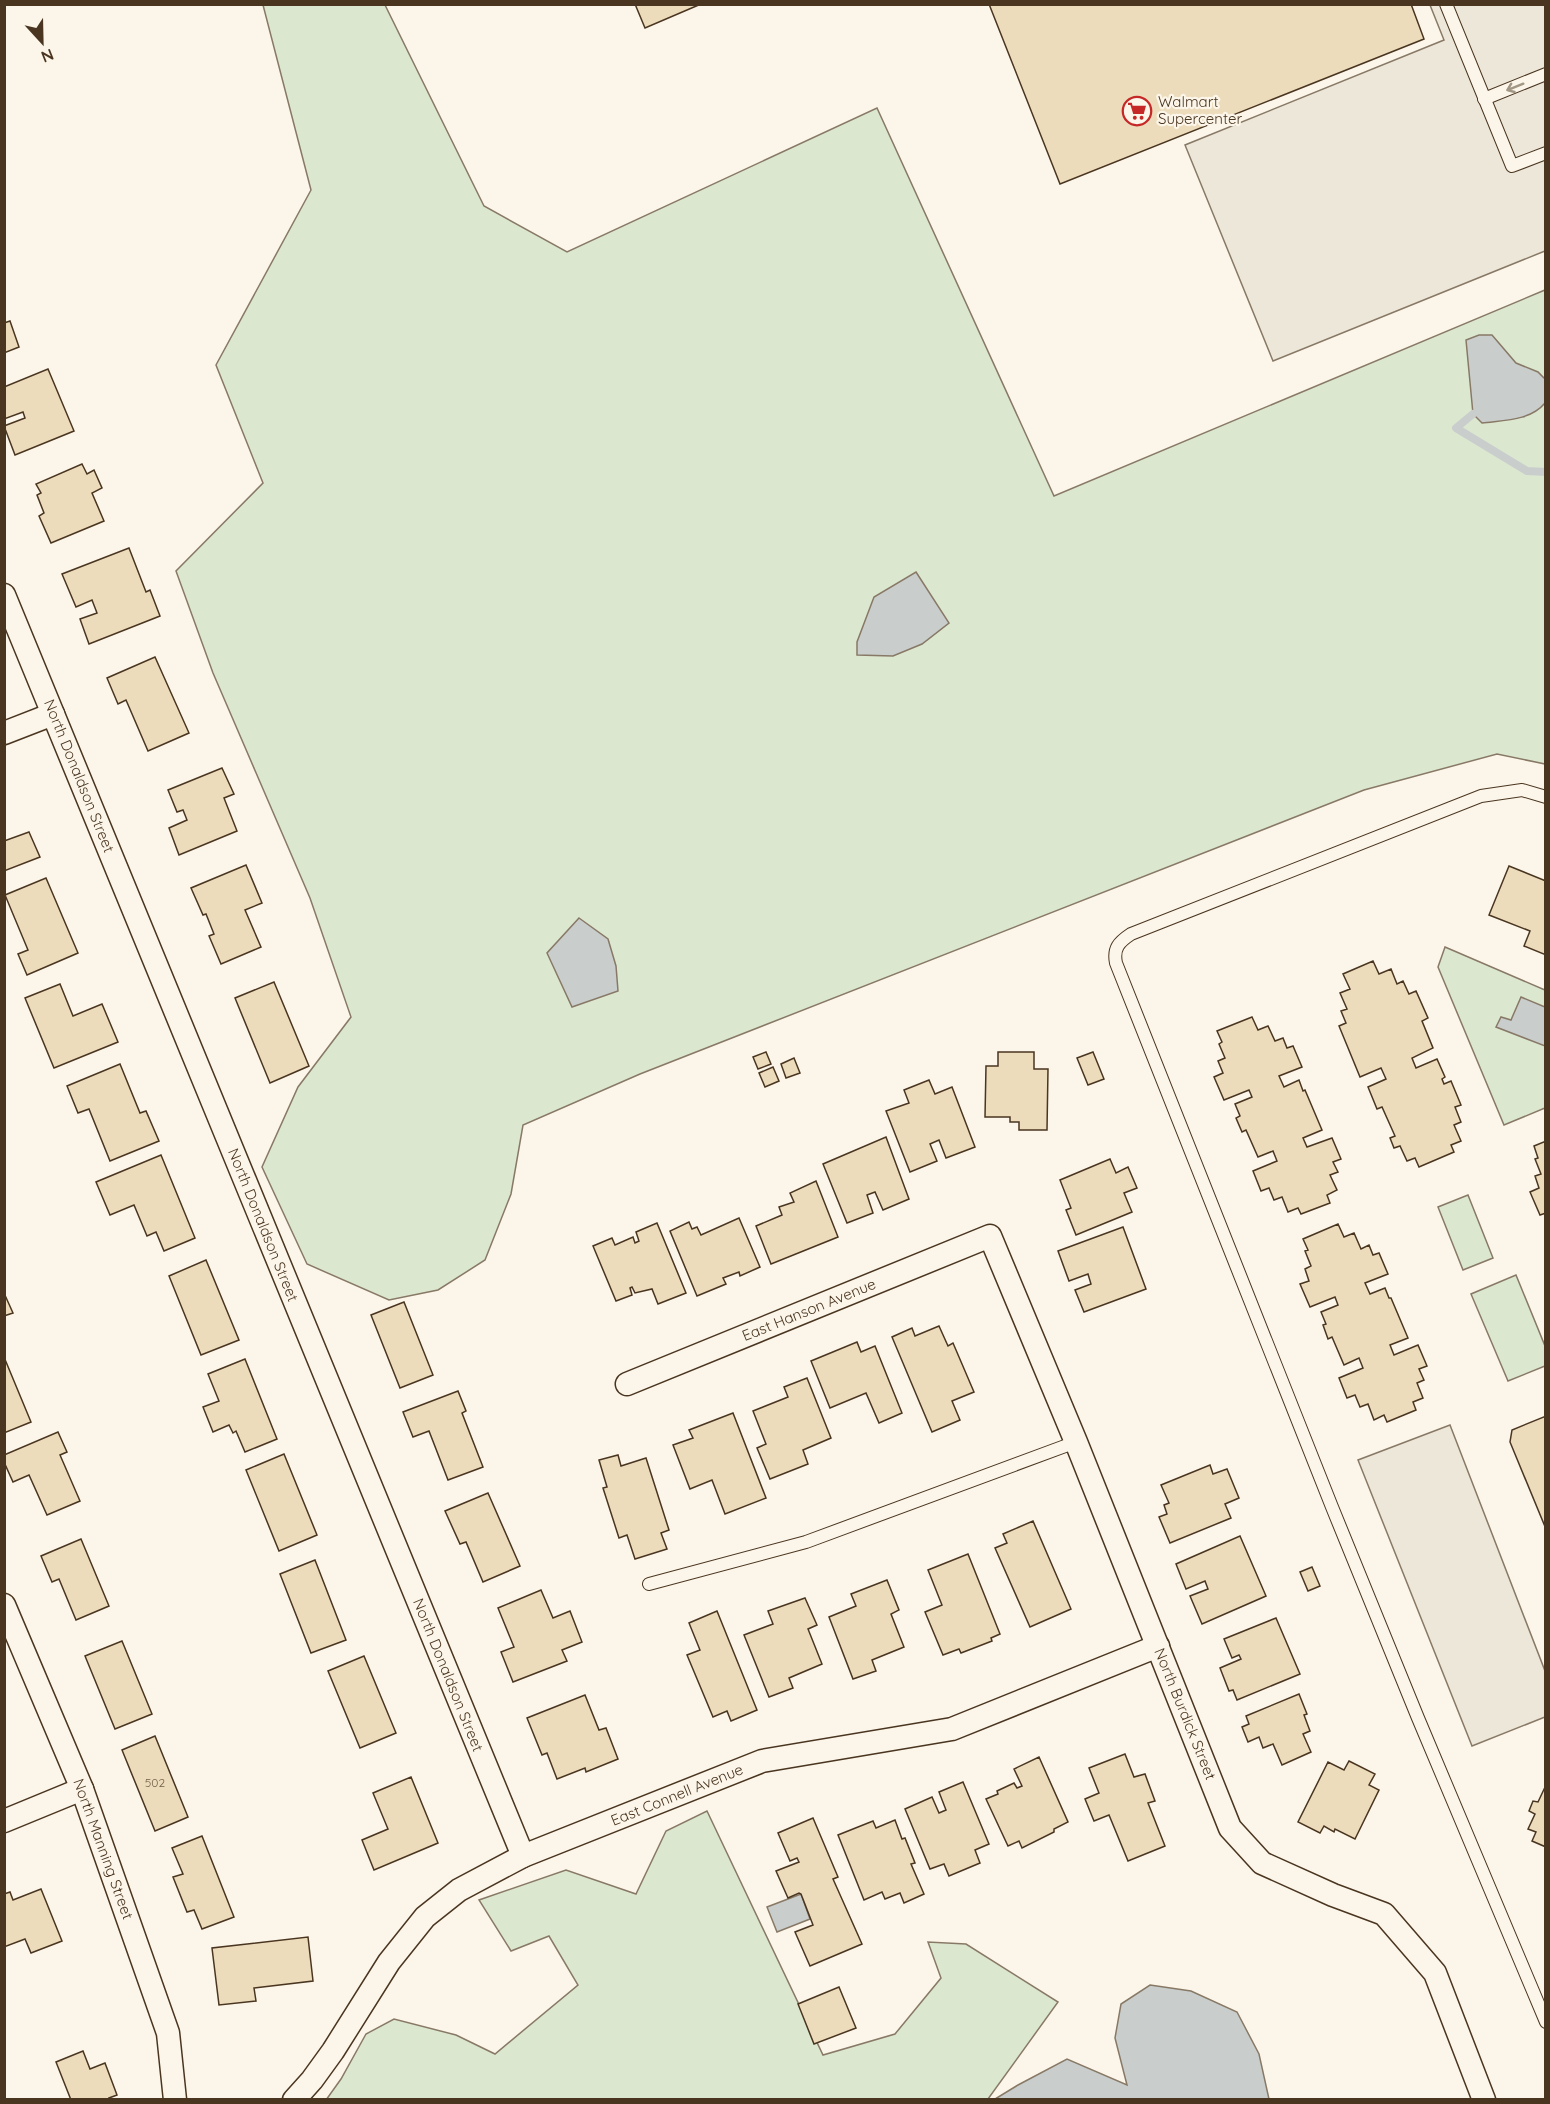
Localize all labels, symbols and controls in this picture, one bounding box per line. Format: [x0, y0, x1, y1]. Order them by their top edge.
north arrow [12, 12, 72, 72]
text: N [38, 44, 57, 67]
one-way arrow [1506, 82, 1525, 93]
place label: Walmart Supercenter [1158, 92, 1242, 128]
supermarket icon: Walmart Supercenter [1121, 95, 1153, 127]
street label: North Donaldson Street [40, 696, 119, 855]
street label: North Donaldson Street [224, 1145, 303, 1304]
street label: East Hanson Avenue [739, 1274, 878, 1345]
street label: North Donaldson Street [409, 1595, 488, 1754]
street label: North Burdick Street [1150, 1645, 1221, 1782]
street label: East Connell Avenue [608, 1759, 746, 1830]
house number: 502 [145, 1775, 166, 1790]
street label: North Manning Street [69, 1776, 138, 1922]

